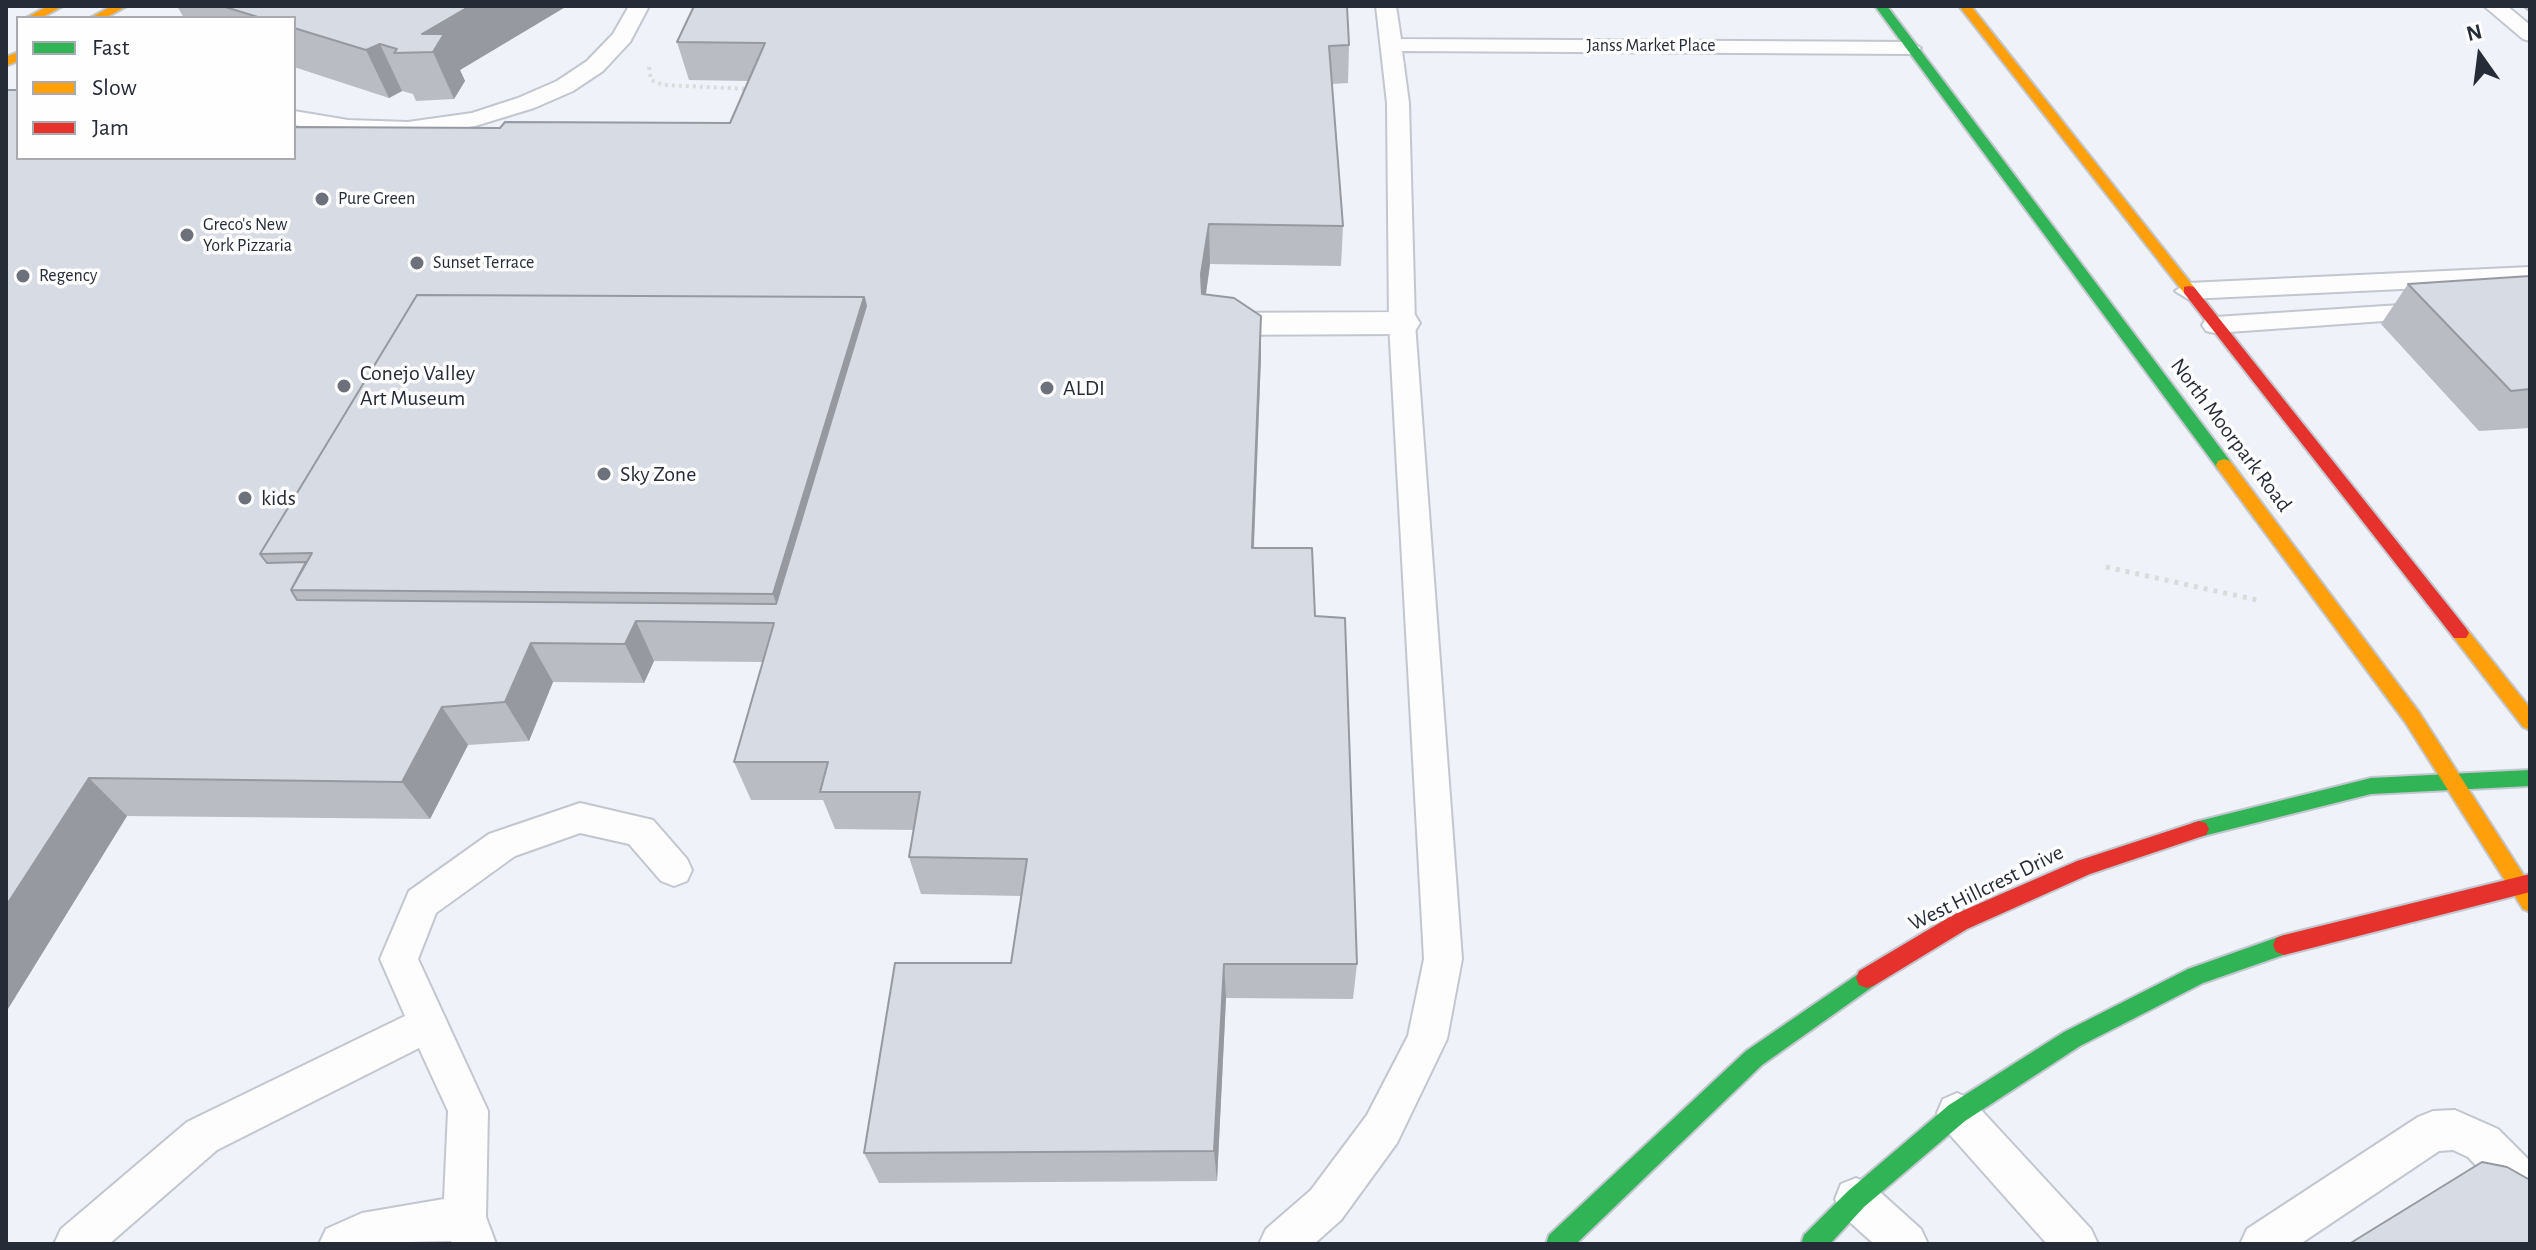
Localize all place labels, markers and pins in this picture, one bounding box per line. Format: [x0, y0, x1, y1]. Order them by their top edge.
place label: Pure Green [338, 188, 415, 210]
marker: Pure Green [313, 190, 331, 208]
place label: Greco's New York Pizzaria [203, 214, 292, 256]
marker: Greco's New York Pizzaria [178, 226, 196, 244]
place label: Sunset Terrace [433, 252, 534, 274]
marker: Sunset Terrace [408, 254, 426, 272]
place label: Regency [39, 265, 97, 287]
marker: Regency [14, 267, 32, 285]
place label: Conejo Valley Art Museum [360, 360, 475, 412]
place label: ALDI [1063, 375, 1105, 401]
marker: Conejo Valley Art Museum [335, 377, 353, 395]
marker: ALDI [1038, 379, 1056, 397]
place label: Sky Zone [620, 461, 696, 487]
marker: Sky Zone [595, 465, 613, 483]
place label: kids [261, 485, 296, 511]
marker: kids [236, 489, 254, 507]

